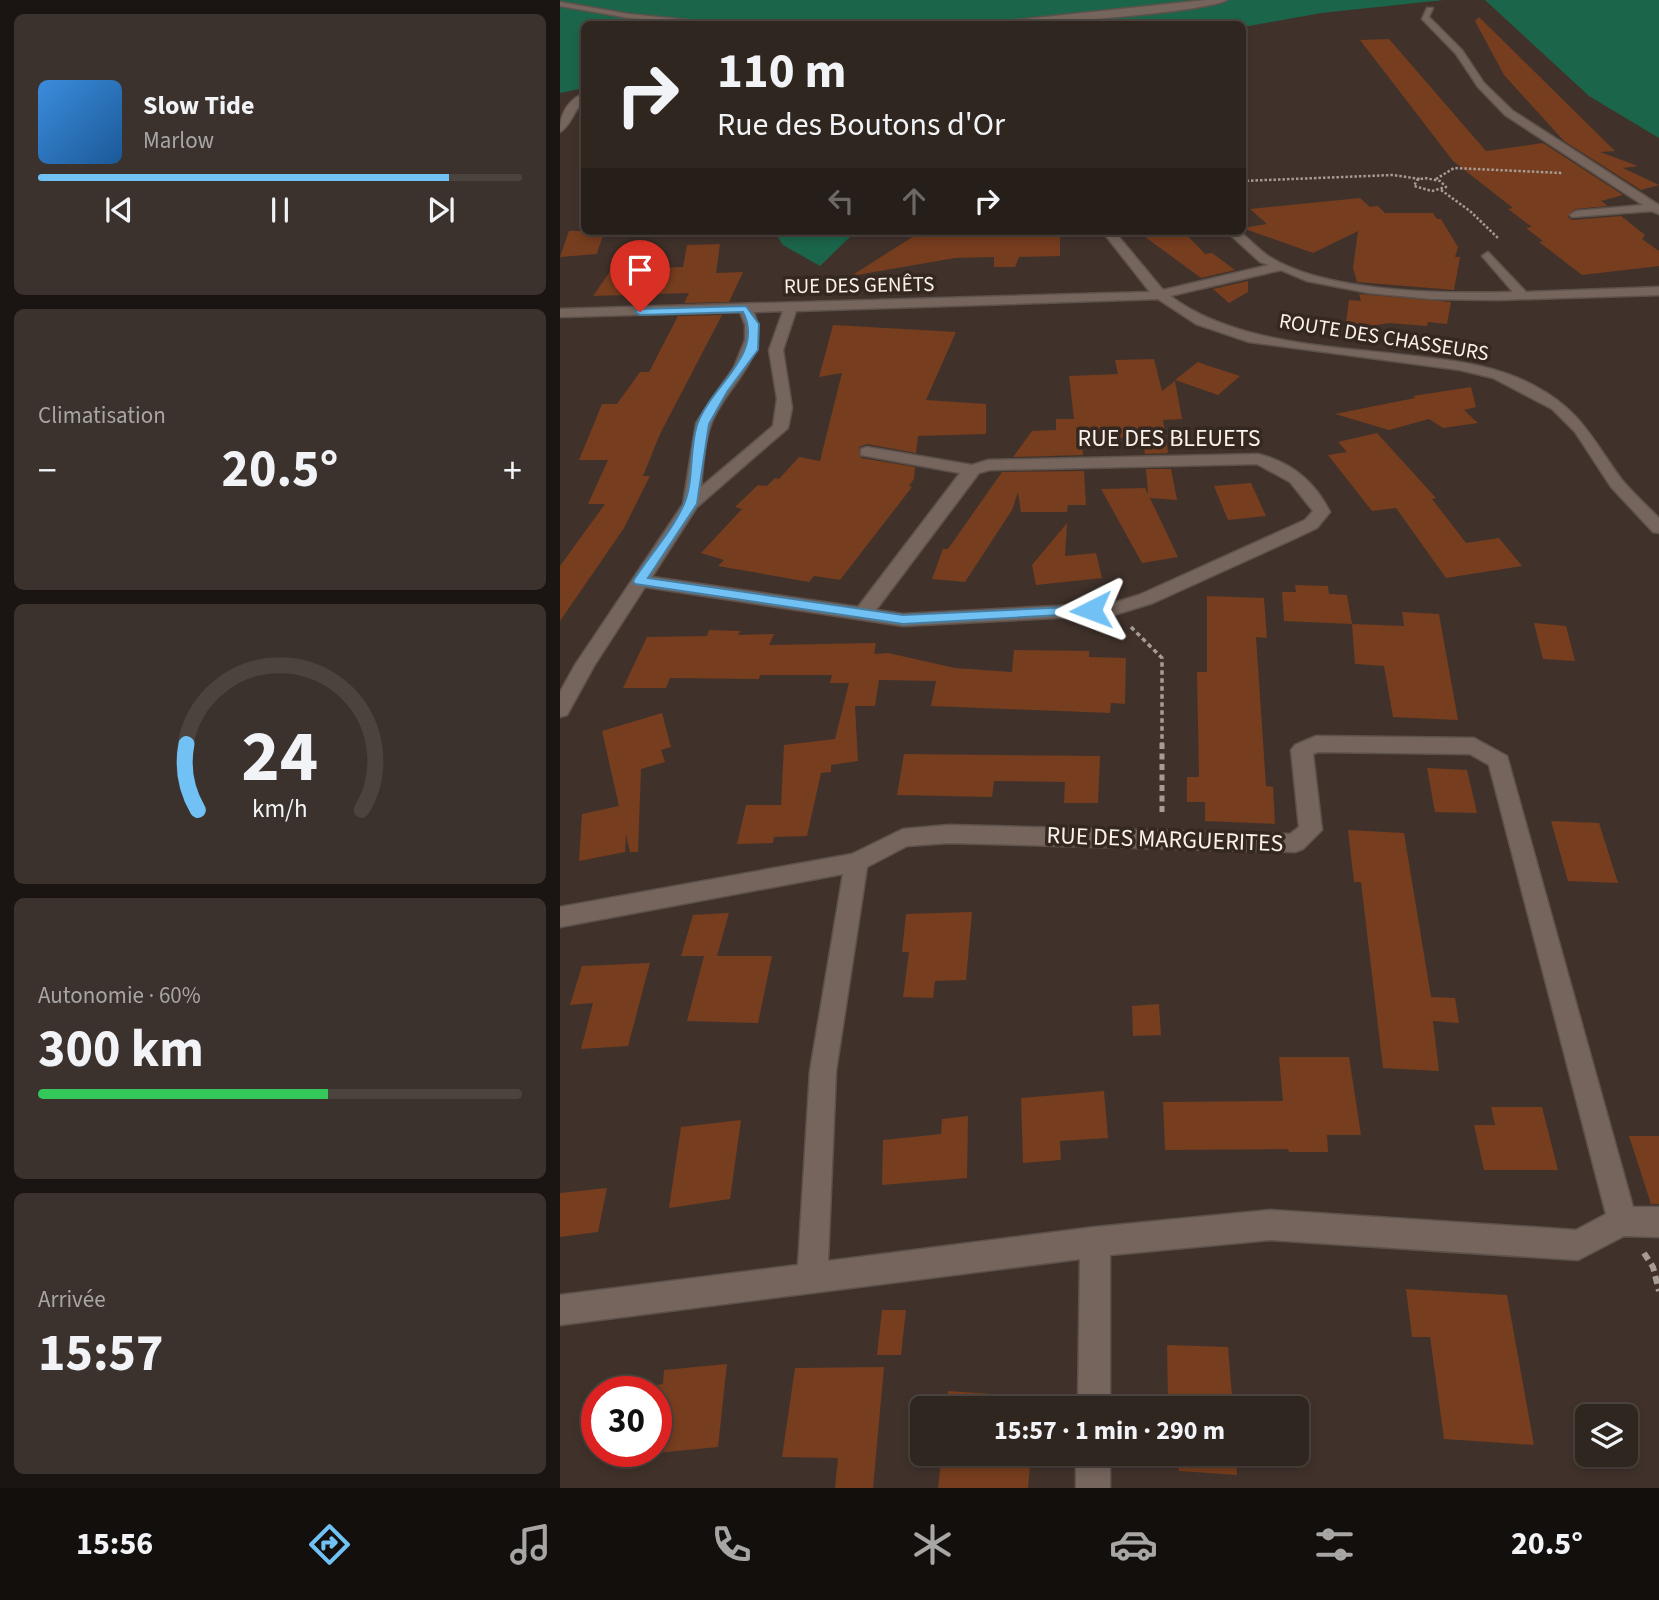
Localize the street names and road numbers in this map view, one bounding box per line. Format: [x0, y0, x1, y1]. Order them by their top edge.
street label: RUE DES GENÊTS [783, 269, 935, 301]
street label: ROUTE DES CHASSEURS [1277, 306, 1491, 368]
street label: RUE DES BLEUETS [1078, 421, 1260, 456]
street label: RUE DES MARGUERITES [1046, 818, 1284, 861]

